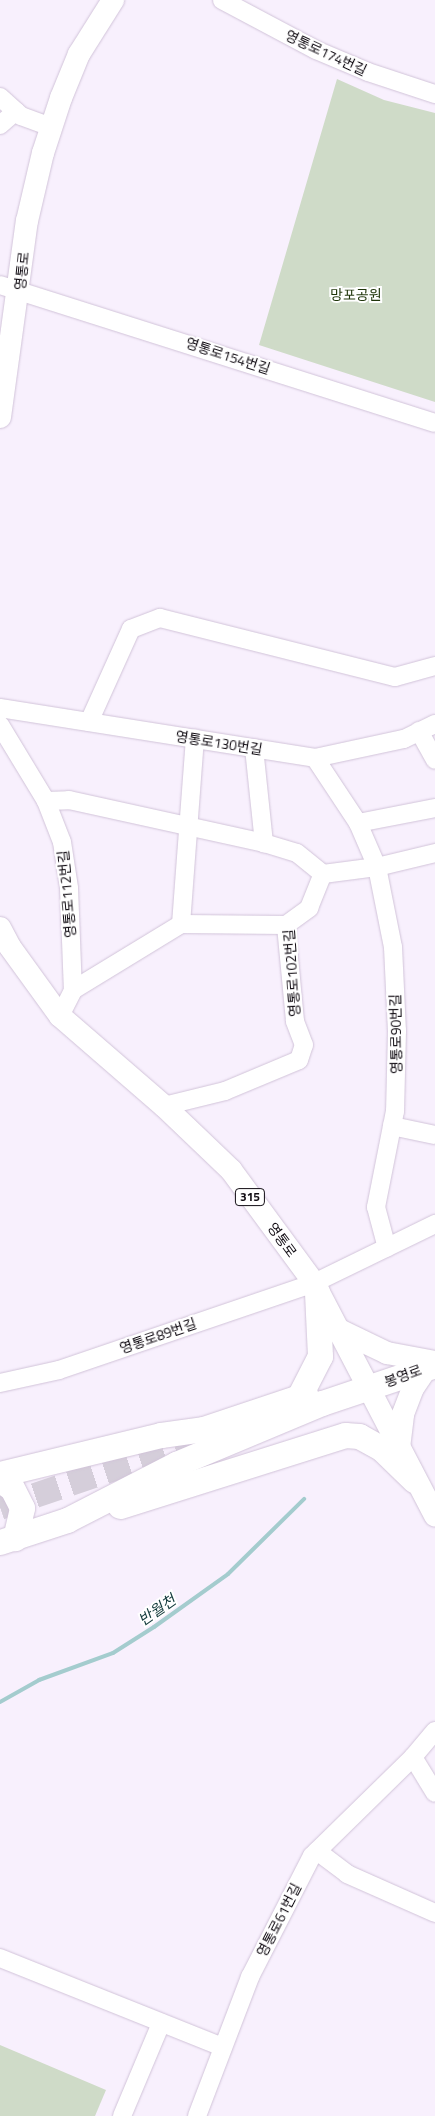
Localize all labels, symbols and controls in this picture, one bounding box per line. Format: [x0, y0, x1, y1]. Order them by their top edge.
street label: 영통로174번길 [283, 27, 369, 79]
street label: 영통로 [12, 251, 32, 291]
park label: 망포공원 [330, 287, 382, 303]
street label: 영통로154번길 [184, 334, 272, 378]
street label: 영통로130번길 [174, 728, 264, 758]
street label: 영통로112번길 [55, 849, 79, 939]
street label: 영통로102번길 [281, 929, 303, 1017]
street label: 영통로90번길 [387, 994, 405, 1074]
road number: 315 [234, 1188, 266, 1206]
street label: 영통로 [264, 1219, 300, 1261]
street label: 영통로89번길 [117, 1315, 199, 1357]
street label: 봉영로 [382, 1361, 424, 1391]
water label: 반월천 [135, 1591, 179, 1629]
street label: 영통로61번길 [253, 1881, 305, 1959]

